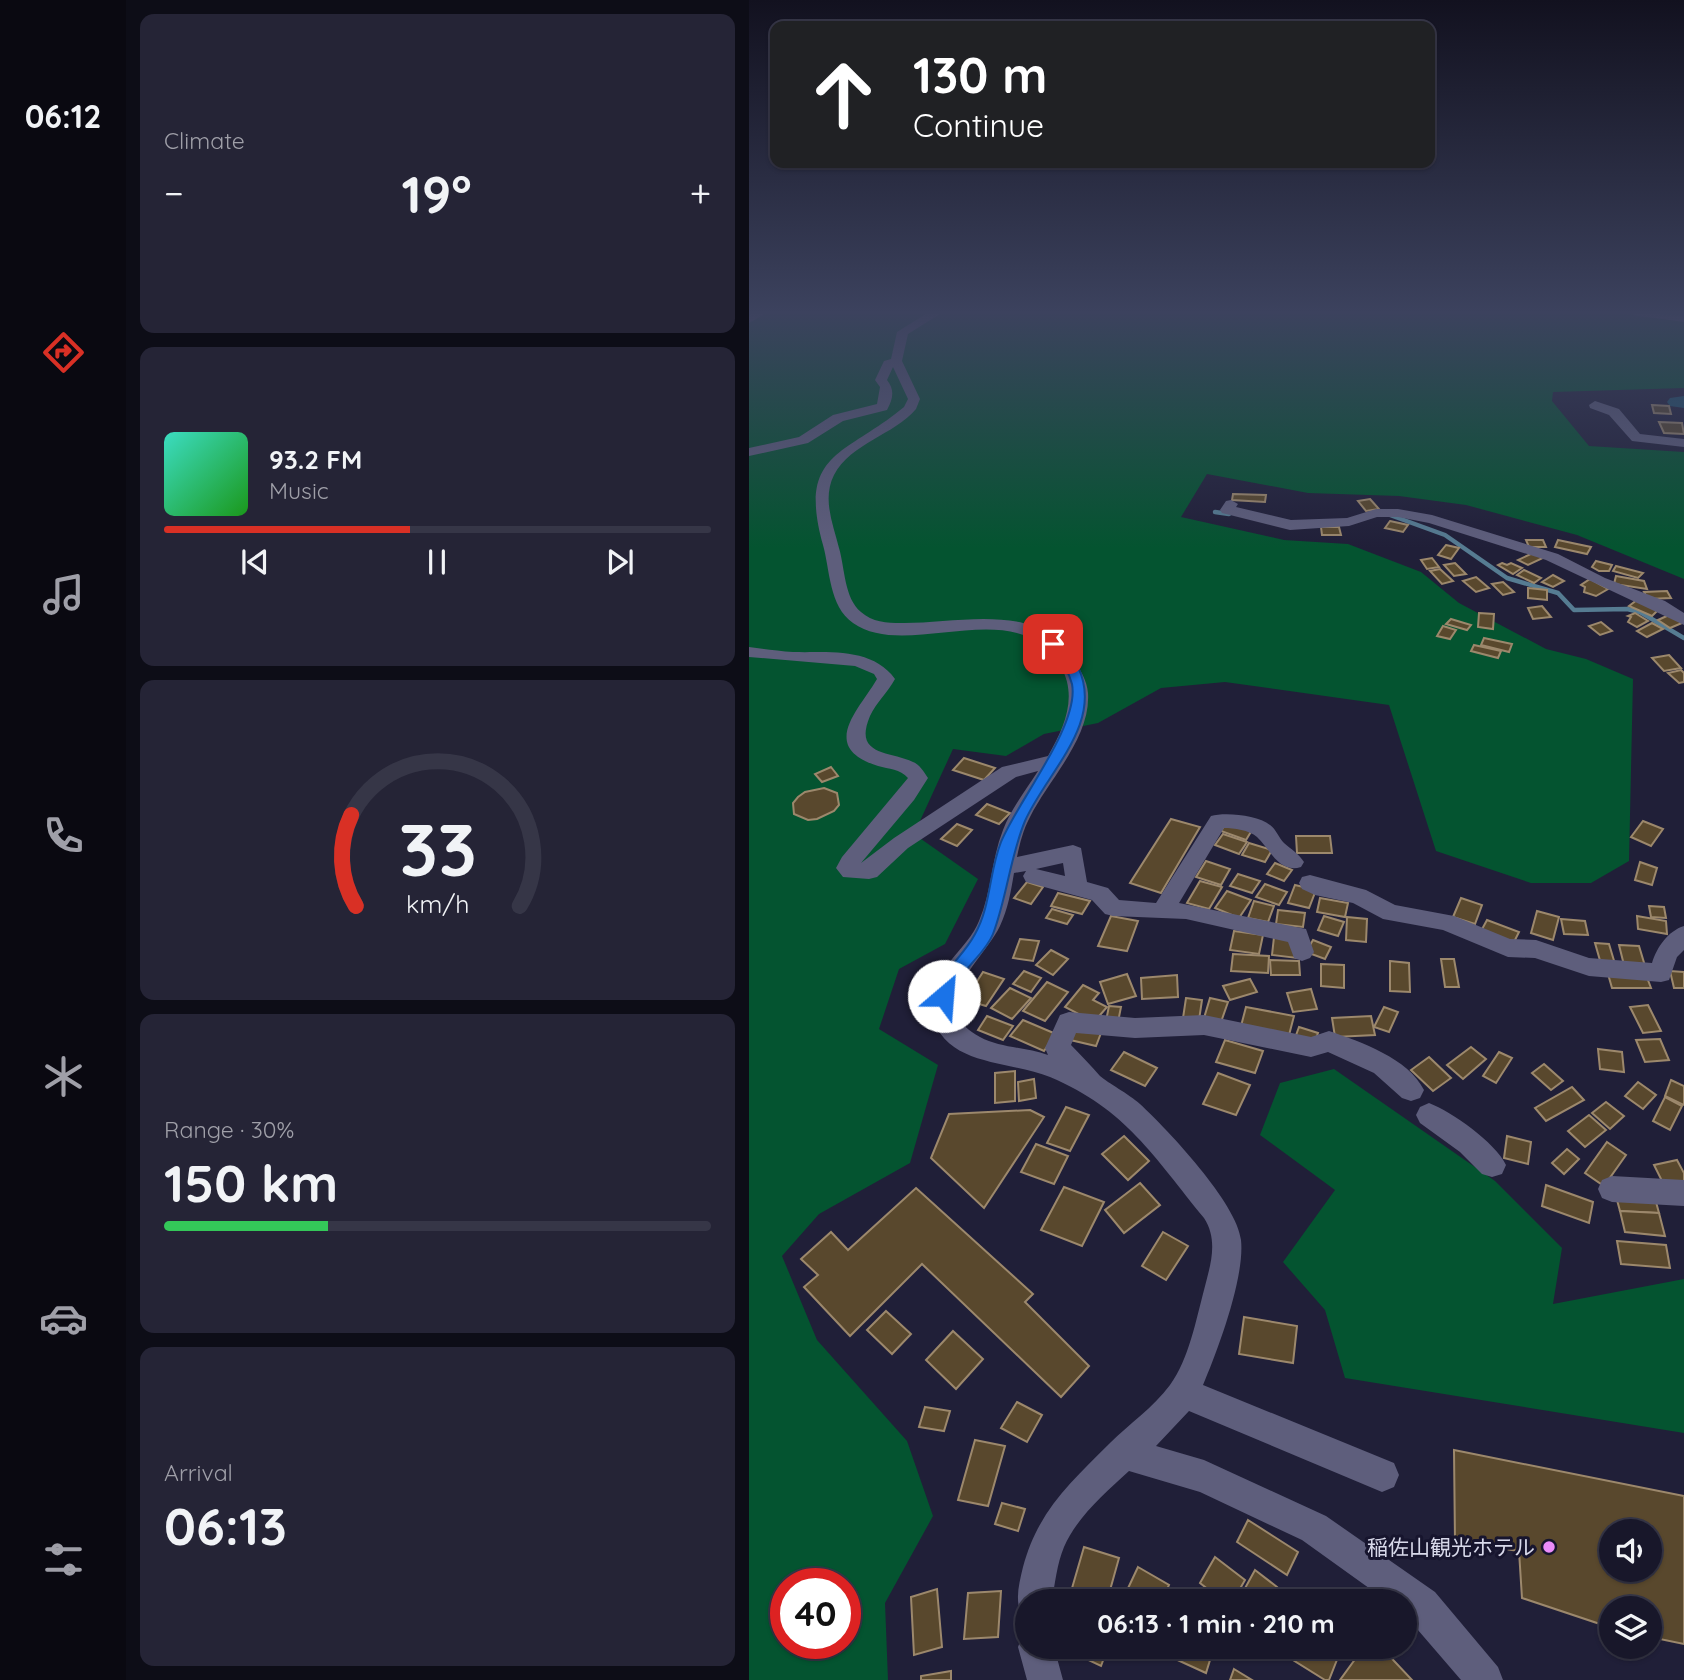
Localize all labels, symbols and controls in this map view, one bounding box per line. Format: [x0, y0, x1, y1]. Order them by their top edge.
text: 130 m [913, 44, 1047, 105]
icon: ahead [798, 49, 889, 140]
text: 06:12 [25, 96, 101, 136]
text: Continue [913, 105, 1044, 145]
text: Climate [164, 126, 245, 155]
text: 19° [402, 161, 472, 226]
text: − [164, 169, 184, 217]
text: + [690, 169, 711, 217]
icon: directions [39, 328, 88, 377]
text: 93.2 FM [269, 443, 362, 476]
text: Music [269, 476, 329, 505]
icon: previous [236, 543, 274, 581]
icon: pause [418, 543, 456, 581]
icon: next [601, 543, 639, 581]
icon: music [39, 570, 88, 619]
pin [1023, 614, 1083, 674]
icon: arrive [1034, 625, 1072, 663]
text: 33 [398, 803, 477, 894]
icon: phone [39, 811, 88, 860]
text: km/h [406, 888, 469, 919]
position arrow [907, 959, 981, 1033]
icon: climate [39, 1052, 88, 1101]
text: Range · 30% [164, 1115, 294, 1144]
text: 150 km [164, 1150, 338, 1215]
icon: car [39, 1294, 88, 1343]
text: Arrival [164, 1458, 233, 1487]
text: 06:13 [164, 1493, 287, 1558]
map controls [1599, 1519, 1662, 1659]
button: sound [1599, 1519, 1662, 1582]
place label: 稲佐山観光ホテル [1367, 1534, 1535, 1560]
icon: filters [39, 1535, 88, 1584]
marker: 稲佐山観光ホテル [1541, 1539, 1557, 1555]
speed limit sign: 40 [770, 1568, 861, 1659]
button: layers [1599, 1596, 1662, 1659]
text: 06:13 · 1 min · 210 m [1097, 1607, 1335, 1640]

